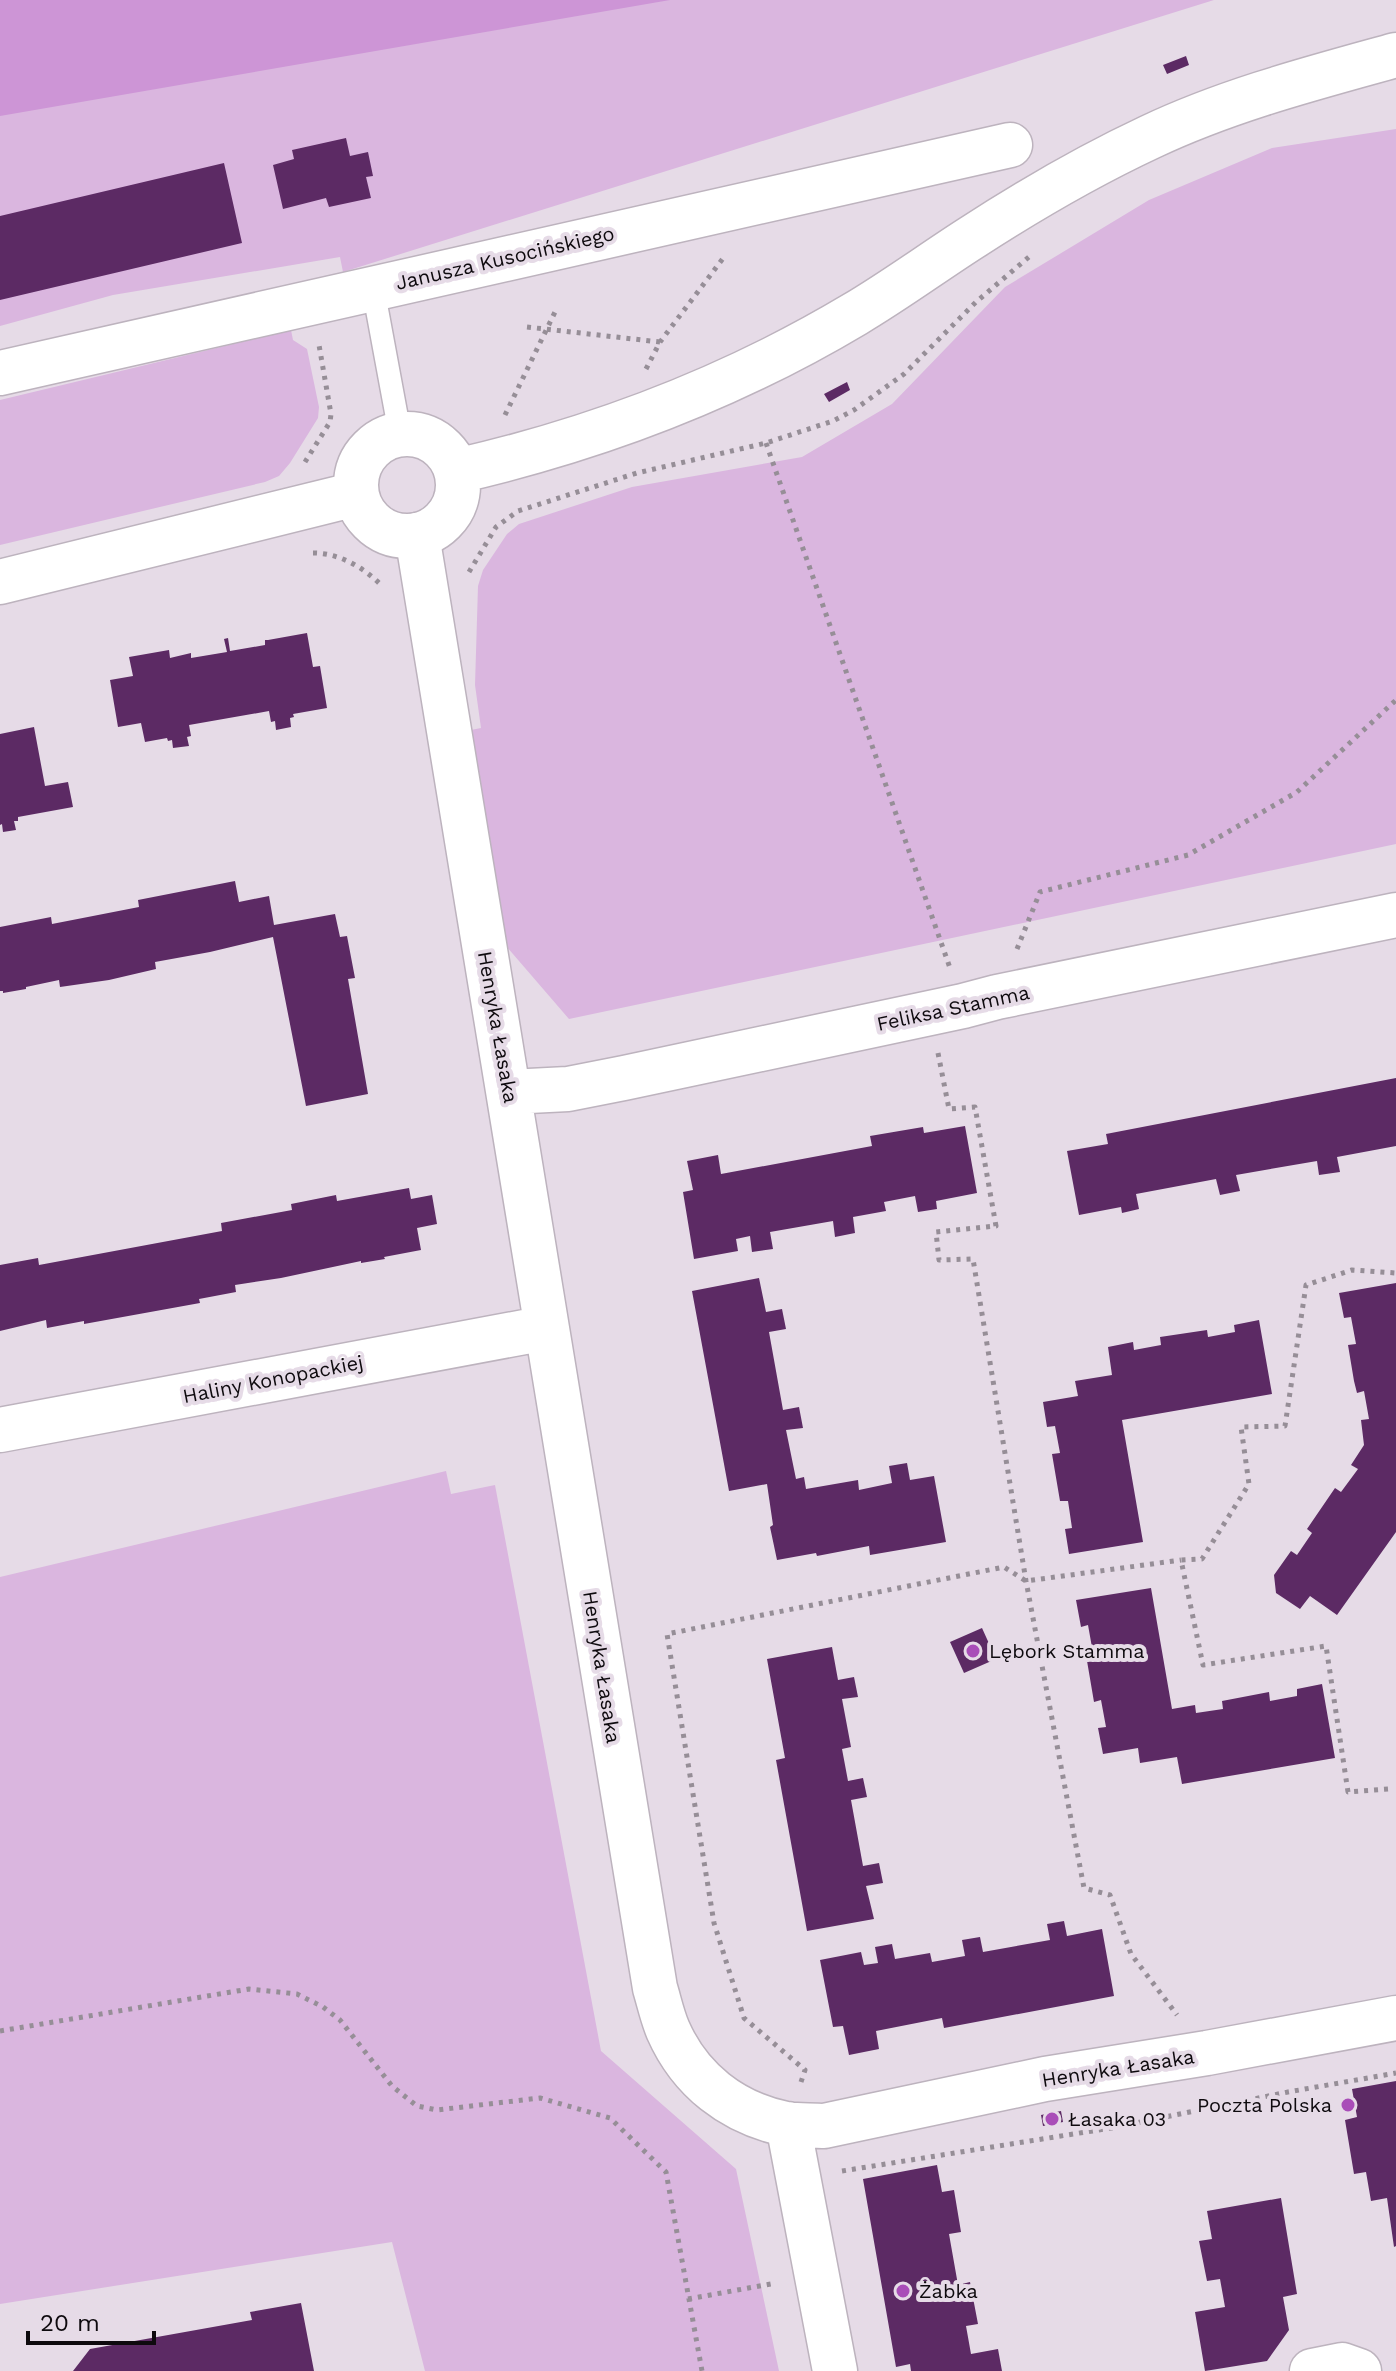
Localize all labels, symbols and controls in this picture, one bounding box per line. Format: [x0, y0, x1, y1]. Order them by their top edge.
street label: Janusza Kusocińskiego [393, 221, 617, 295]
street label: Henryka Łasaka [473, 949, 523, 1105]
street label: Feliksa Stamma [875, 980, 1031, 1036]
street label: Haliny Konopackiej [181, 1350, 365, 1408]
street label: Henryka Łasaka [578, 1589, 626, 1745]
place label: Lębork Stamma [989, 1639, 1145, 1663]
marker: Lębork Stamma [964, 1642, 982, 1660]
street label: Henryka Łasaka [1040, 2044, 1196, 2092]
place label: Poczta Polska [1197, 2093, 1332, 2117]
marker: Poczta Polska [1339, 2096, 1357, 2114]
place label: Łasaka 03 [1068, 2107, 1166, 2131]
marker: Łasaka 03 [1043, 2110, 1061, 2128]
place label: Żabka [919, 2279, 978, 2303]
marker: Żabka [894, 2282, 912, 2300]
scale bar [28, 2295, 154, 2345]
text: 20 m [40, 2309, 100, 2337]

